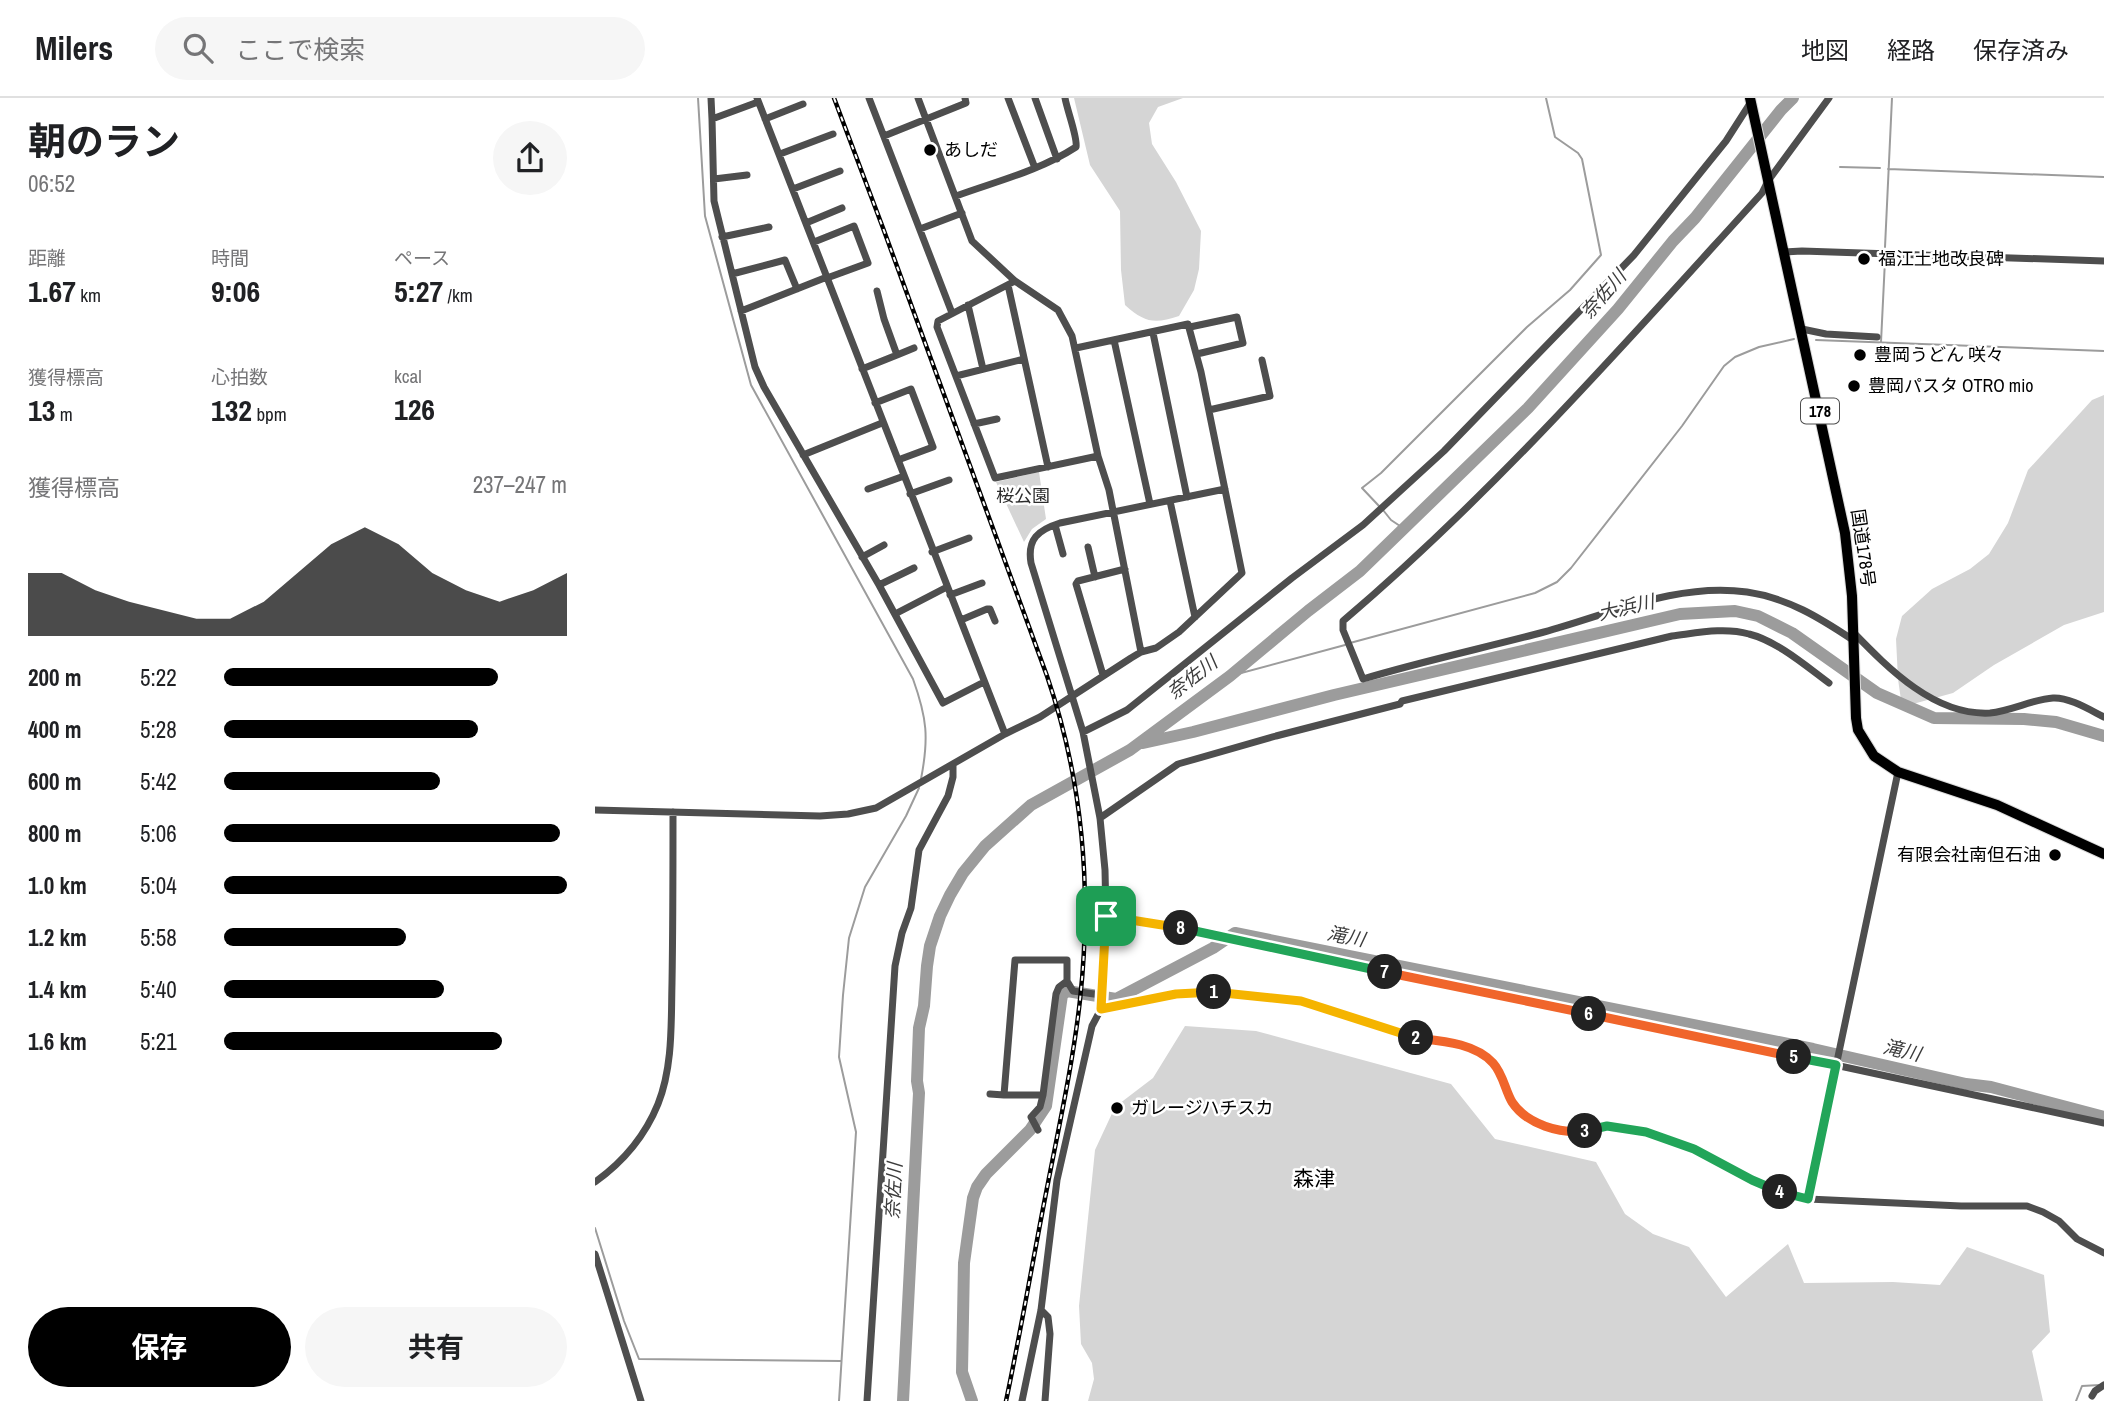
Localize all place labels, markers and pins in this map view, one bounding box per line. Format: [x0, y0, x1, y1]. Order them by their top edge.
place label: あしだ [944, 137, 998, 162]
marker: あしだ [922, 142, 938, 158]
place label: 福江土地改良碑 [1878, 246, 2004, 271]
marker: 福江土地改良碑 [1856, 251, 1872, 267]
place label: 豊岡うどん 咲々 [1874, 342, 2004, 367]
marker: 豊岡うどん 咲々 [1852, 347, 1868, 363]
place label: 豊岡パスタ OTRO mio [1868, 373, 2033, 398]
marker: 豊岡パスタ OTRO mio [1846, 378, 1862, 394]
place label: 有限会社南但石油 [1897, 842, 2041, 867]
marker: 有限会社南但石油 [2047, 847, 2063, 863]
pin [1076, 886, 1136, 946]
pin: 8 [1163, 910, 1199, 946]
pin: 7 [1367, 954, 1403, 990]
pin: 1 [1197, 974, 1231, 1010]
pin: 6 [1571, 996, 1607, 1032]
pin: 2 [1399, 1020, 1433, 1056]
pin: 5 [1777, 1040, 1811, 1074]
place label: ガレージハチスカ [1131, 1095, 1274, 1120]
marker: ガレージハチスカ [1109, 1100, 1125, 1116]
pin: 3 [1567, 1114, 1602, 1148]
pin: 4 [1763, 1174, 1797, 1210]

